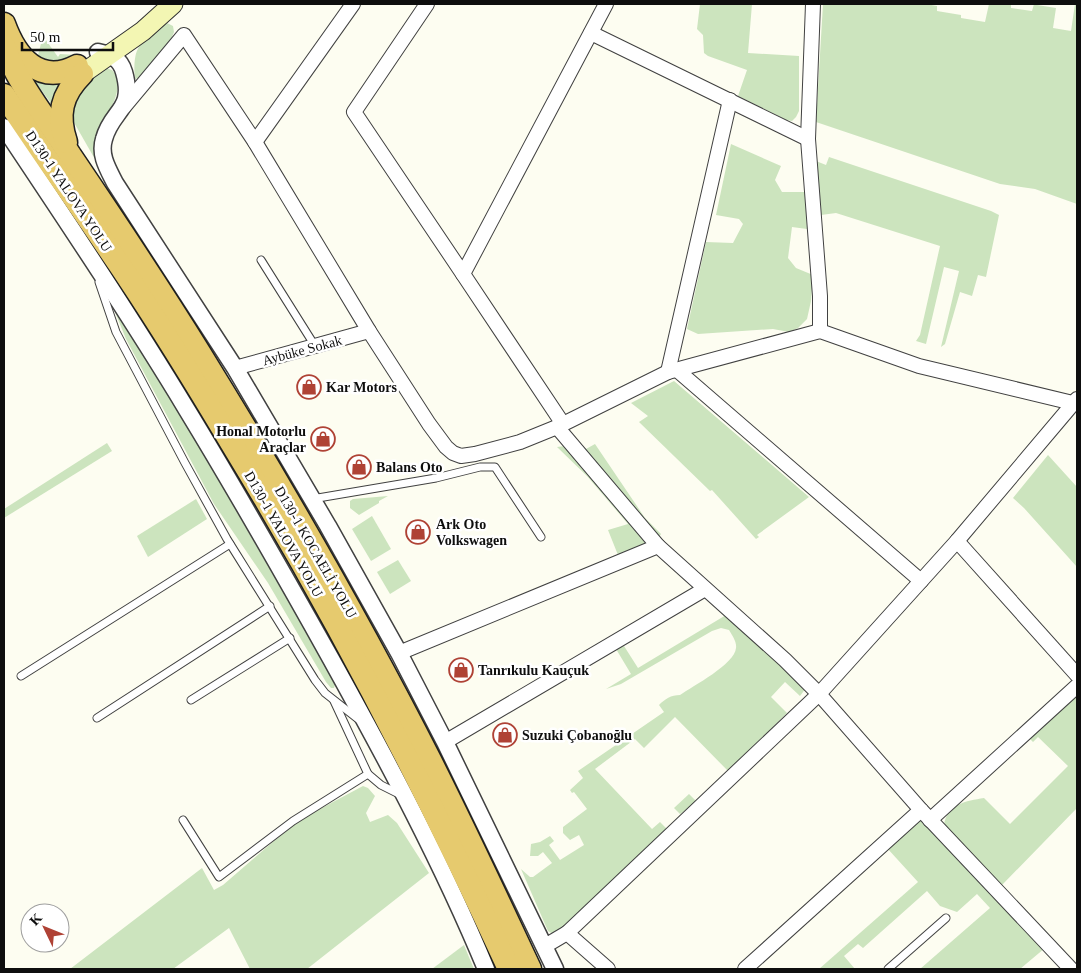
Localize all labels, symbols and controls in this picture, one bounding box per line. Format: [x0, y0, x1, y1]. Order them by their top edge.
scale bar [22, 20, 114, 52]
text: 50 m [30, 29, 61, 45]
street label: D130-1 YALOVA YOLU [22, 128, 115, 255]
street label: Aybüke Sokak [261, 333, 343, 368]
shop icon: Kar Motors [296, 374, 322, 400]
place label: Kar Motors [326, 380, 397, 395]
place label: Honal Motorlu Araçlar [216, 424, 306, 455]
shop icon: Honal Motorlu Araçlar [310, 426, 336, 452]
shop icon: Balans Oto [346, 454, 372, 480]
place label: Balans Oto [376, 460, 443, 475]
street label: D130-1 YALOVA YOLU [241, 469, 326, 600]
street label: D130-1 KOCAELİ YOLU [272, 484, 359, 621]
place label: Ark Oto Volkswagen [436, 517, 507, 548]
shop icon: Ark Oto Volkswagen [405, 519, 431, 545]
shop icon: Tanrıkulu Kauçuk [448, 657, 474, 683]
place label: Tanrıkulu Kauçuk [478, 663, 589, 678]
shop icon: Suzuki Çobanoğlu [492, 722, 518, 748]
place label: Suzuki Çobanoğlu [522, 728, 632, 743]
north arrow [20, 903, 70, 953]
text: K [27, 910, 45, 929]

